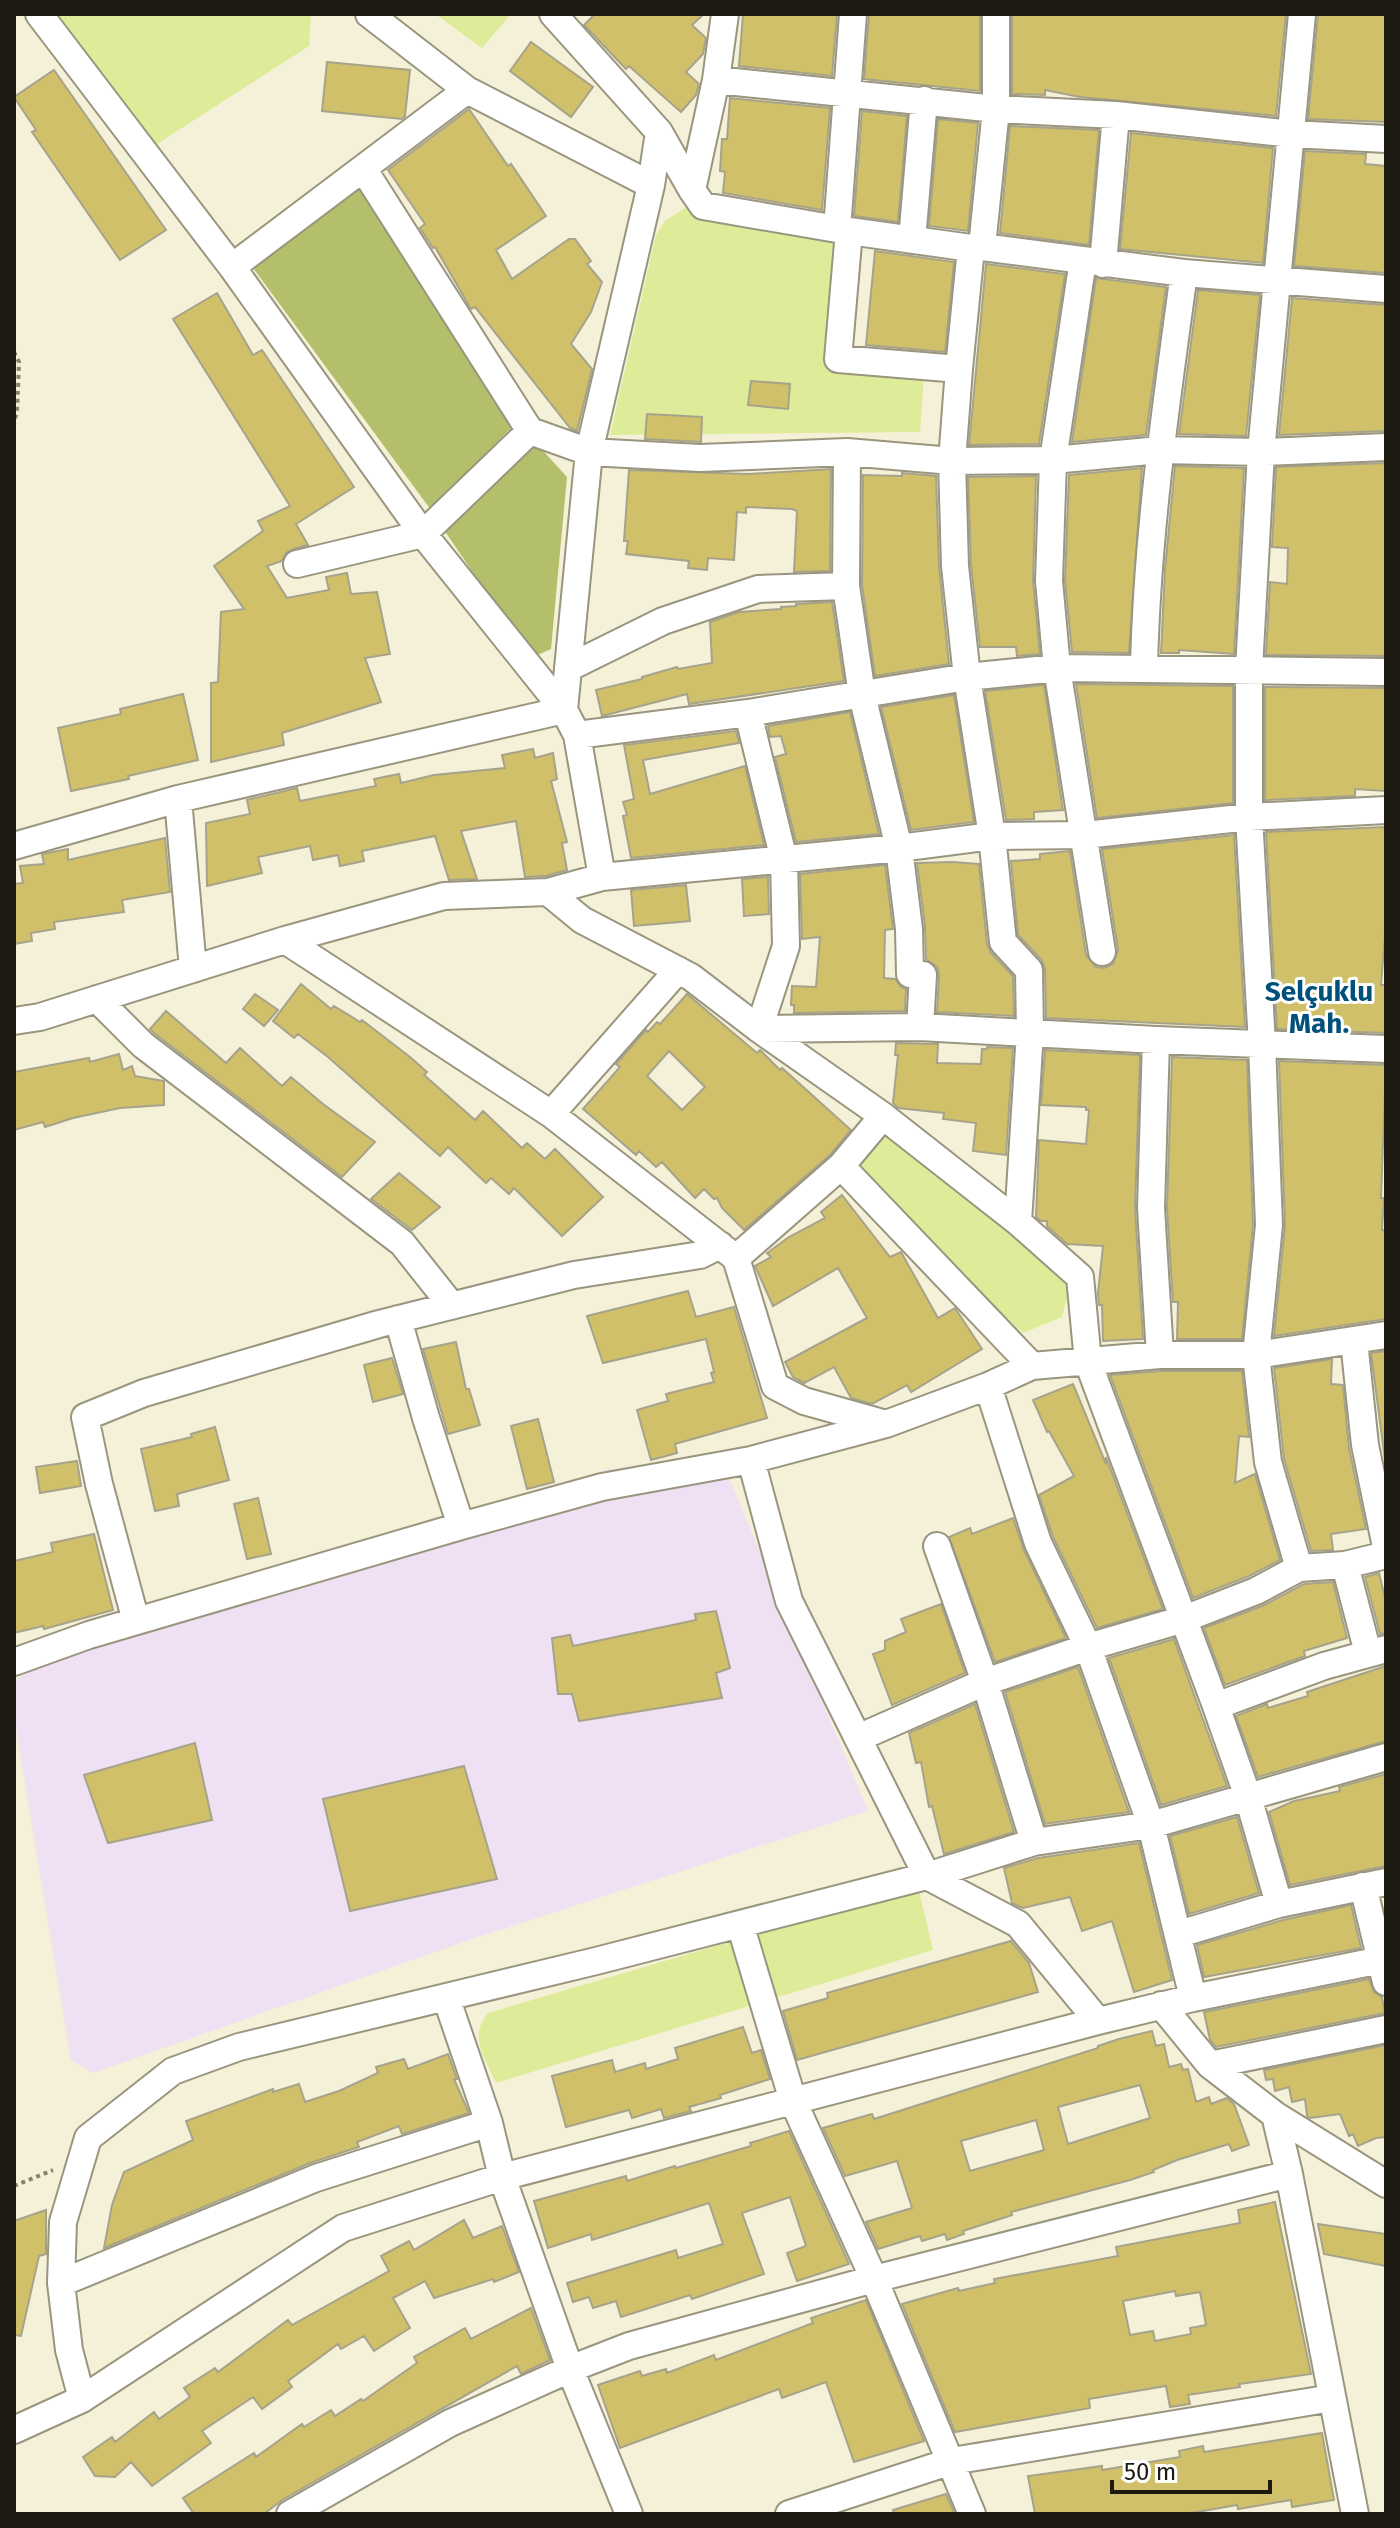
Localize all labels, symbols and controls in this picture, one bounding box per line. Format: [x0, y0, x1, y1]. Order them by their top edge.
district label: Selçuklu Mah. [1265, 975, 1373, 1040]
scale bar [1112, 2444, 1270, 2494]
text: 50 m [1124, 2458, 1176, 2486]

